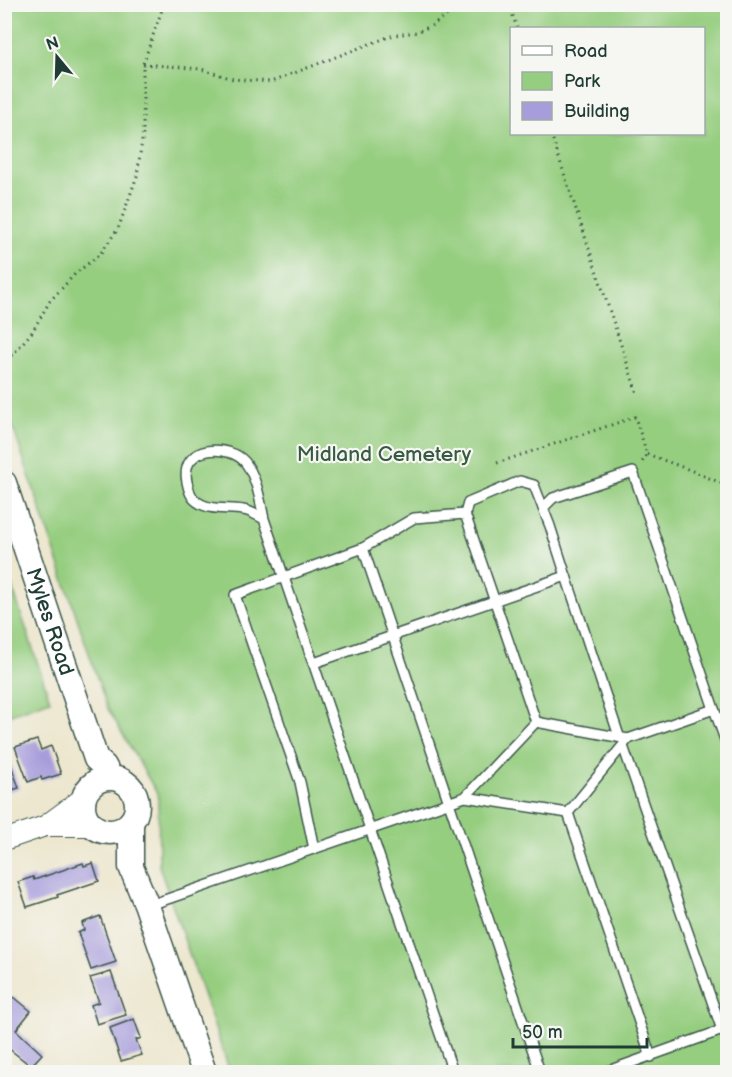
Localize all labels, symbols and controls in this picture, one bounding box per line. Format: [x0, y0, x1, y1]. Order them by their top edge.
north arrow [27, 27, 87, 87]
legend [510, 27, 705, 135]
text: N [44, 33, 61, 55]
text: Road [564, 41, 608, 62]
text: Park [564, 71, 600, 92]
text: Building [564, 101, 630, 122]
park label: Midland Cemetery [297, 442, 472, 467]
street label: Myles Road [20, 565, 79, 679]
scale bar [513, 1011, 646, 1049]
text: 50 m [522, 1022, 563, 1043]

